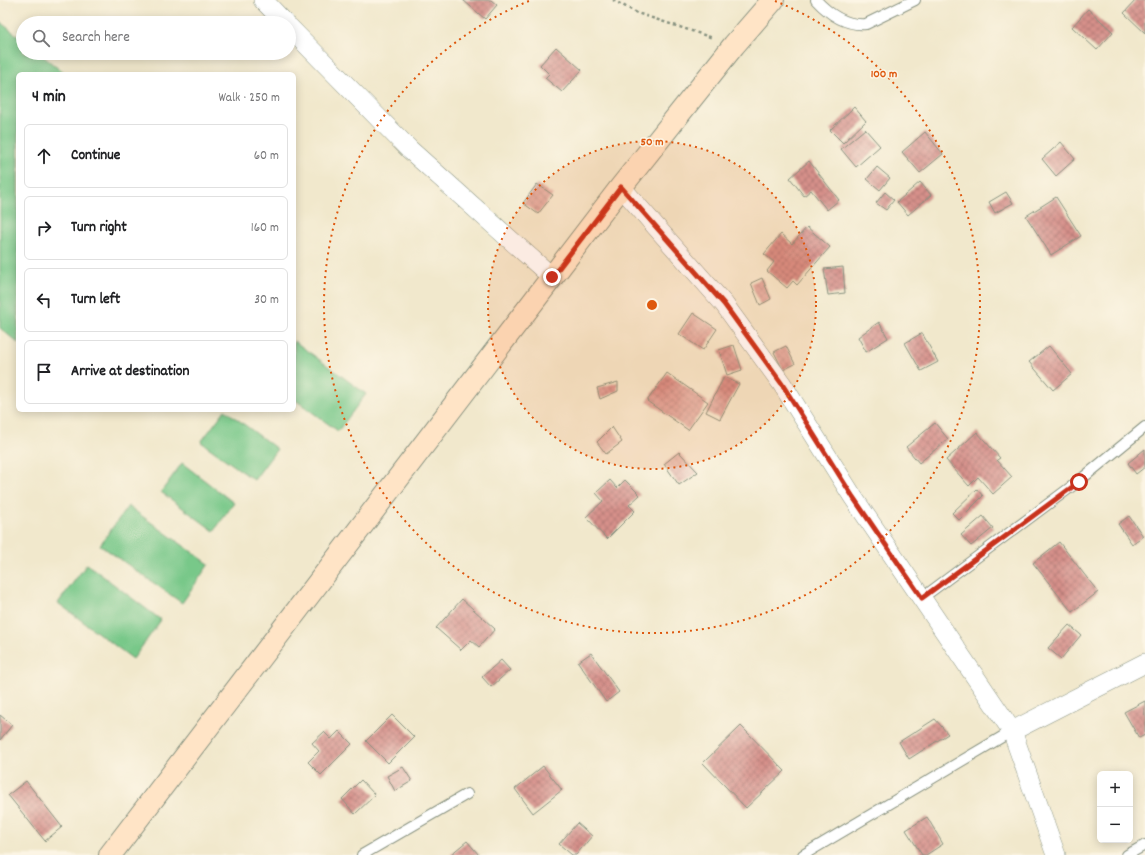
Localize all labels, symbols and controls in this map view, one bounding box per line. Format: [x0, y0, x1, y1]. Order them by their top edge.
search box [16, 16, 296, 60]
icon: search [30, 27, 52, 49]
text: Search here [62, 27, 130, 49]
text: 100 m [871, 66, 897, 83]
text: 4 min [32, 86, 66, 110]
text: Walk · 250 m [218, 89, 280, 108]
text: 50 m [640, 134, 664, 151]
icon: ahead [33, 145, 55, 167]
text: Continue [71, 145, 120, 167]
text: 60 m [254, 147, 279, 166]
icon: right [33, 217, 55, 239]
text: Turn right [71, 217, 127, 239]
text: 160 m [251, 219, 279, 238]
route end [543, 268, 561, 286]
icon: left [33, 289, 55, 311]
text: Turn left [71, 289, 120, 311]
text: 30 m [254, 291, 279, 310]
centre of rings [645, 298, 659, 312]
icon: arrive [33, 361, 55, 383]
text: Arrive at destination [71, 361, 189, 383]
route start [1070, 473, 1088, 491]
map controls [1097, 771, 1133, 843]
button: + [1097, 771, 1133, 807]
button: − [1097, 807, 1133, 843]

